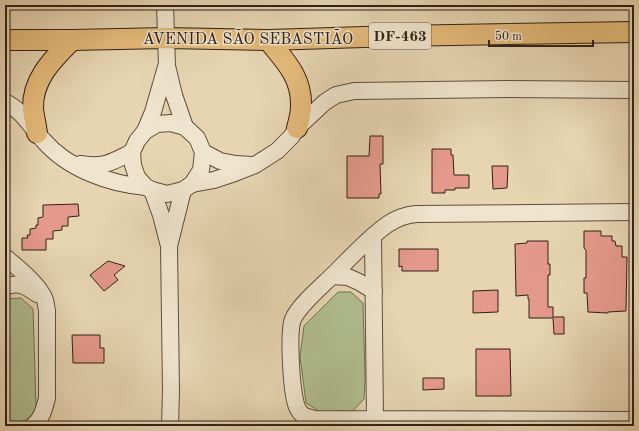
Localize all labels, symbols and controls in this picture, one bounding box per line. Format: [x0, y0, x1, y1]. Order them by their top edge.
scale bar [489, 22, 593, 48]
road number: DF-463 [369, 23, 431, 49]
street label: AVENIDA SÃO SEBASTIÃO [143, 28, 353, 48]
text: 50 m [495, 30, 522, 43]

